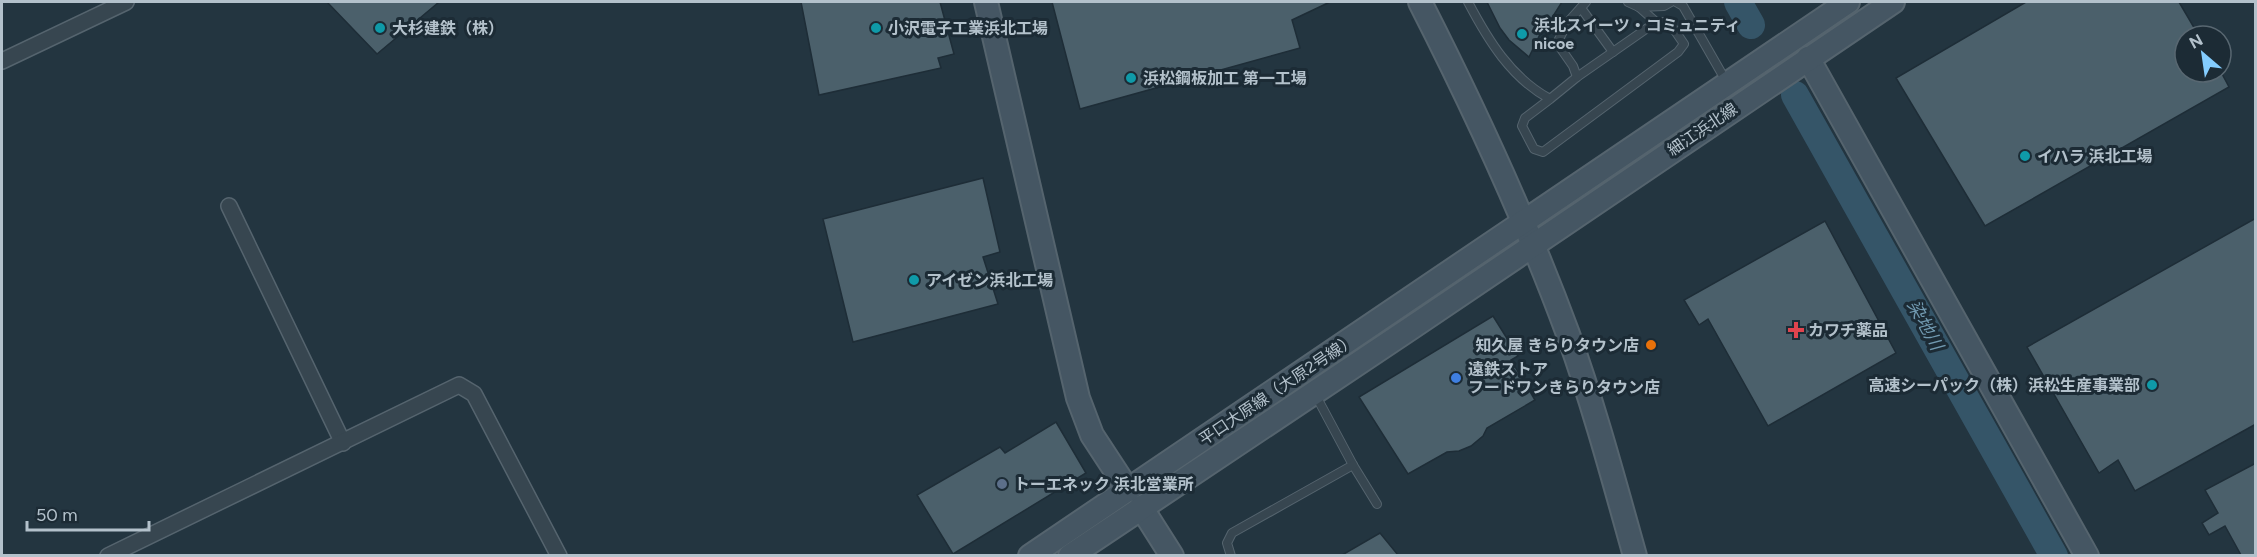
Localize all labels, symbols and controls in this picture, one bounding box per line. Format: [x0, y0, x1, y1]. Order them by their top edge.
place label: 浜北スイーツ・コミュニティ nicoe [1534, 16, 1741, 53]
place label: 大杉建鉄（株） [392, 19, 504, 38]
place label: 小沢電子工業浜北工場 [888, 19, 1048, 38]
marker: 大杉建鉄（株） [373, 21, 387, 35]
marker: 小沢電子工業浜北工場 [869, 21, 883, 35]
north arrow [2173, 24, 2233, 84]
marker: 浜北スイーツ・コミュニティ nicoe [1515, 27, 1529, 41]
text: N [2186, 30, 2206, 53]
place label: 浜松鋼板加工 第一工場 [1143, 69, 1307, 88]
marker: 浜松鋼板加工 第一工場 [1124, 71, 1138, 85]
street label: 細江浜北線 [1664, 99, 1741, 160]
place label: イハラ 浜北工場 [2037, 147, 2153, 166]
marker: イハラ 浜北工場 [2018, 149, 2032, 163]
place label: アイゼン浜北工場 [926, 271, 1053, 290]
marker: アイゼン浜北工場 [907, 273, 921, 287]
water label: 染地川 [1902, 296, 1949, 356]
place label: カワチ薬品 [1808, 321, 1888, 340]
marker: カワチ薬品 [1789, 323, 1803, 337]
street label: 平口大原線（大原2号線） [1195, 330, 1359, 449]
place label: 知久屋 きらりタウン店 [1475, 336, 1639, 355]
marker: 知久屋 きらりタウン店 [1644, 338, 1658, 352]
place label: 遠鉄ストア フードワンきらりタウン店 [1468, 360, 1660, 397]
marker: 遠鉄ストア フードワンきらりタウン店 [1449, 371, 1463, 385]
place label: 高速シーパック（株）浜松生産事業部 [1868, 376, 2140, 395]
marker: 高速シーパック（株）浜松生産事業部 [2145, 378, 2159, 392]
place label: トーエネック 浜北営業所 [1014, 475, 1194, 494]
marker: トーエネック 浜北営業所 [995, 477, 1009, 491]
scale bar [27, 494, 148, 532]
text: 50 m [36, 504, 78, 526]

